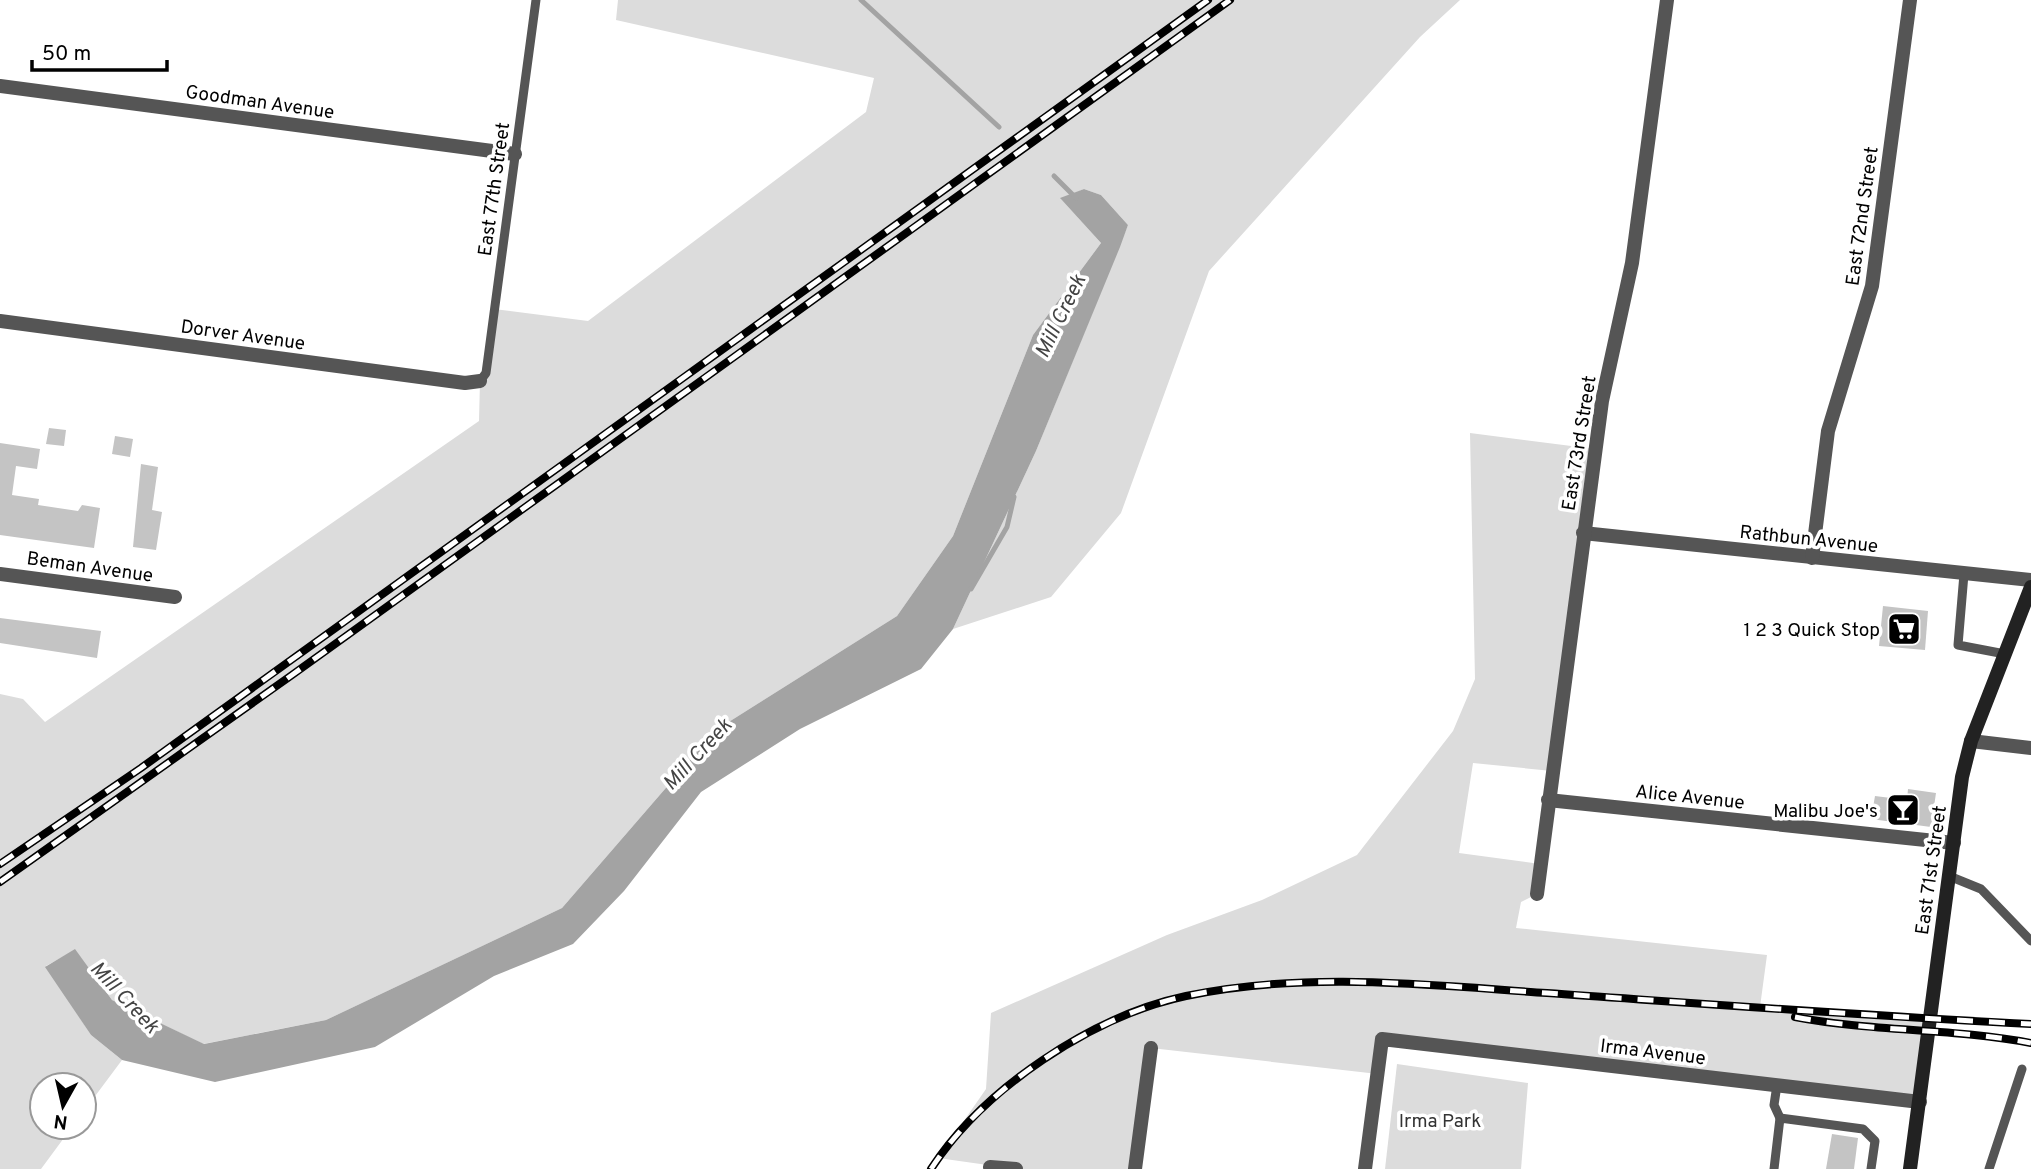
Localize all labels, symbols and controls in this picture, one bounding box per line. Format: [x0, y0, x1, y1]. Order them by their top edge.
scale bar [32, 28, 166, 72]
text: 50 m [42, 41, 91, 68]
street label: Goodman Avenue [184, 81, 336, 125]
street label: East 77th Street [474, 121, 516, 258]
street label: East 72nd Street [1841, 145, 1885, 288]
water label: Mill Creek [1030, 270, 1093, 363]
street label: Dorver Avenue [179, 315, 307, 357]
street label: East 73rd Street [1557, 374, 1602, 513]
street label: Rathbun Avenue [1738, 521, 1879, 559]
street label: Beman Avenue [25, 547, 154, 589]
supermarket icon: 1 2 3 Quick Stop [1885, 610, 1923, 648]
place label: 1 2 3 Quick Stop [1744, 619, 1880, 643]
water label: Mill Creek [658, 713, 739, 797]
street label: Alice Avenue [1634, 780, 1746, 816]
bar icon: Malibu Joe's [1884, 791, 1922, 829]
place label: Malibu Joe's [1773, 800, 1878, 824]
street label: East 71st Street [1911, 804, 1953, 937]
water label: Mill Creek [83, 956, 165, 1040]
street label: Irma Avenue [1599, 1035, 1707, 1071]
north arrow [28, 1071, 98, 1141]
text: N [52, 1108, 69, 1134]
park label: Irma Park [1399, 1110, 1481, 1134]

